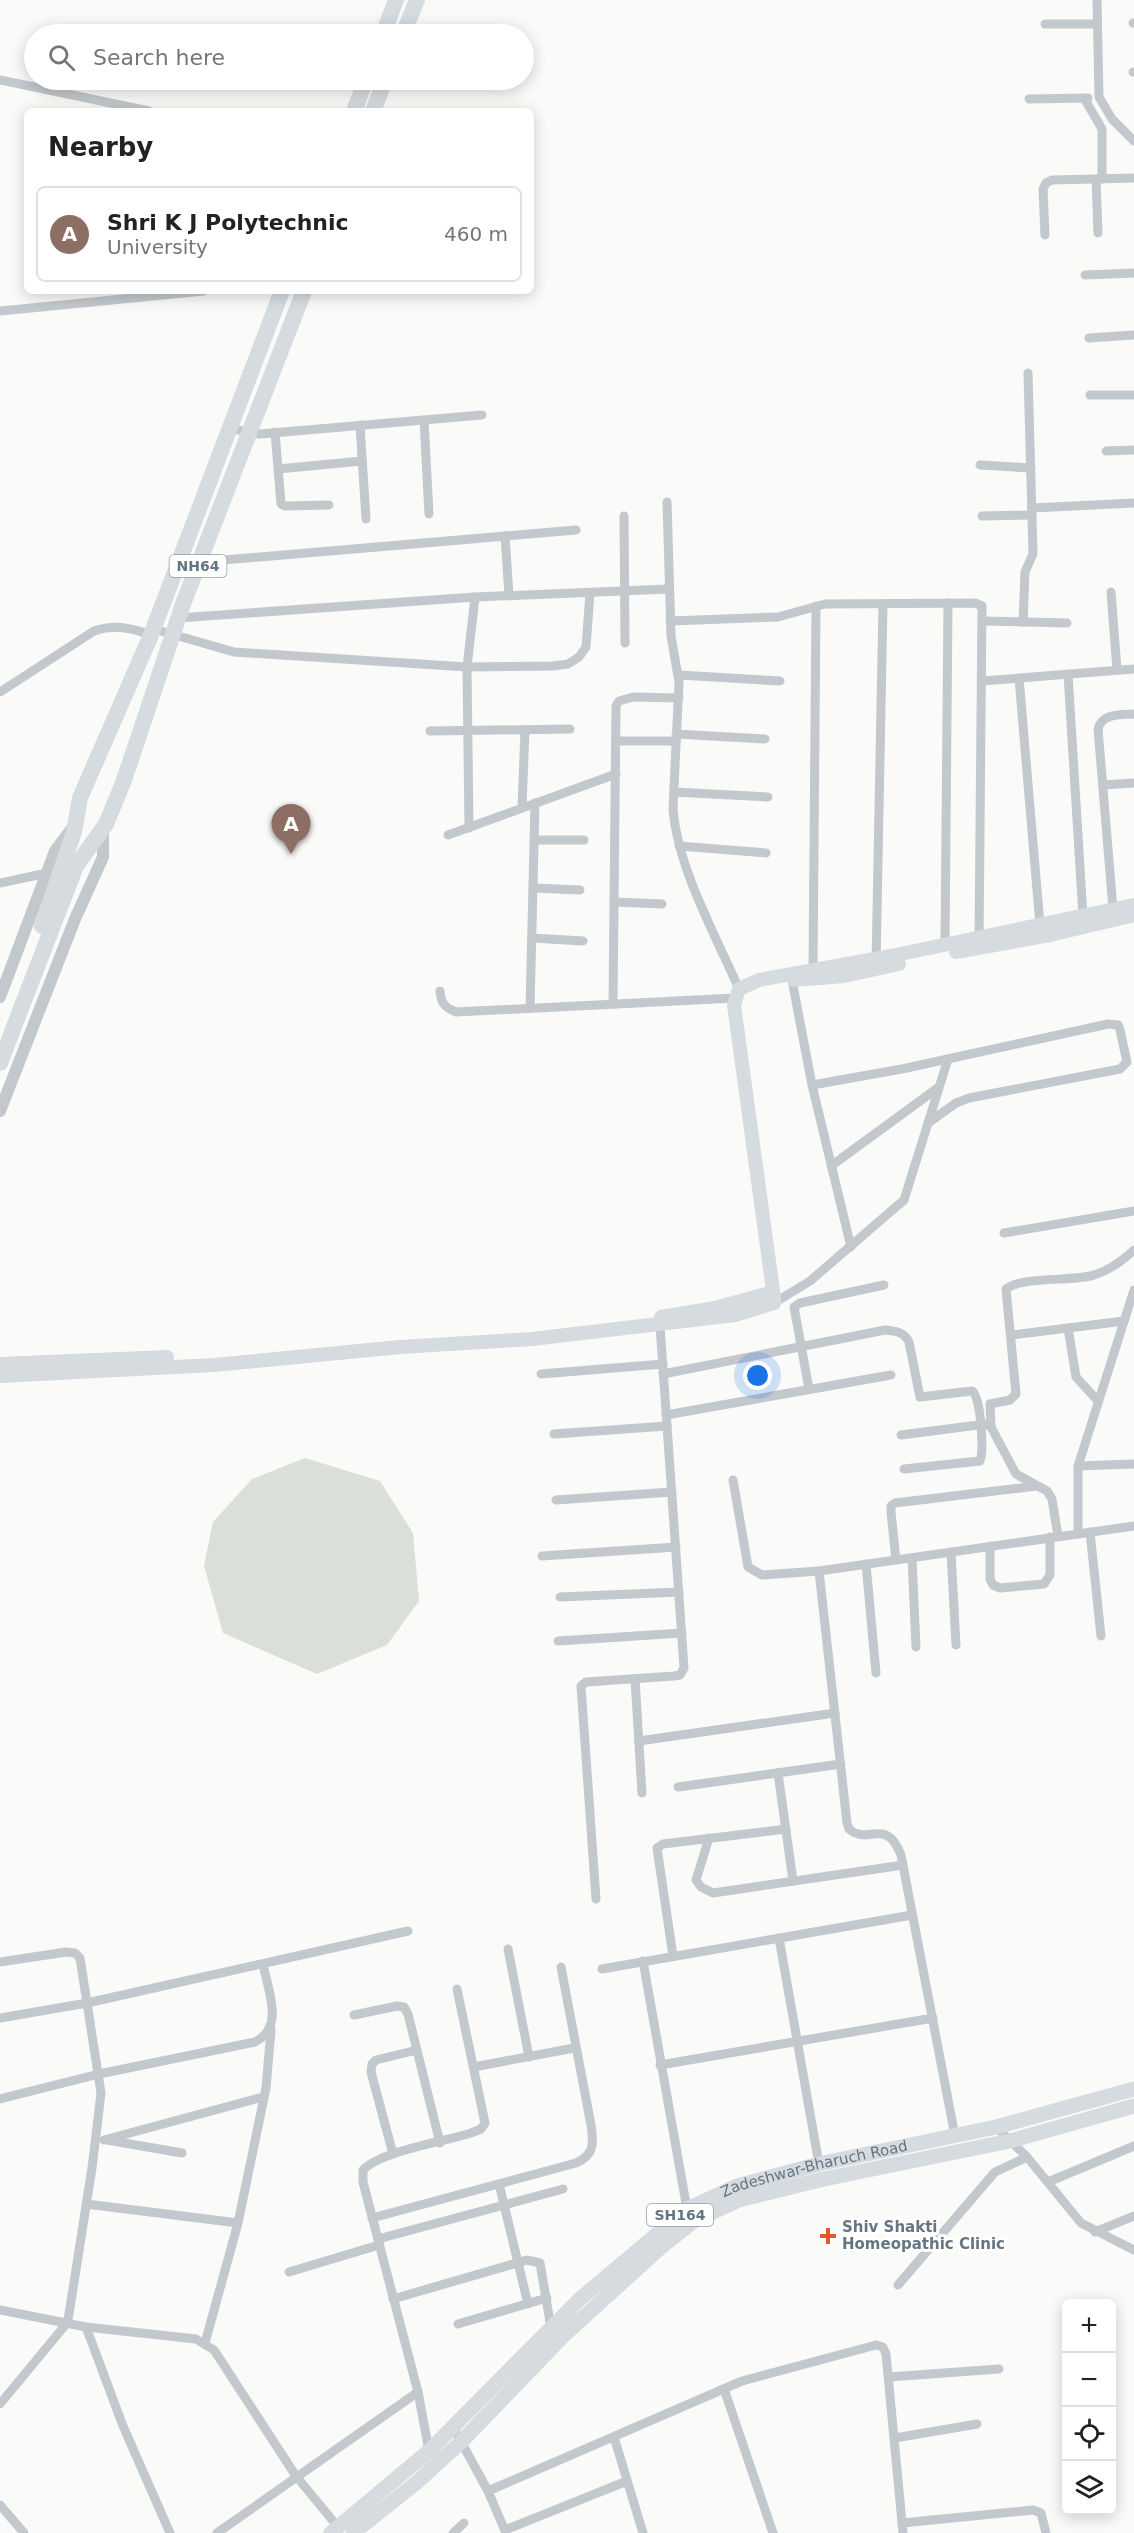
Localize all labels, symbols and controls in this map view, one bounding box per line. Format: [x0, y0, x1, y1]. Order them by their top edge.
search box [24, 24, 534, 90]
icon: search [45, 41, 78, 74]
text: Search here [93, 45, 225, 70]
text: Nearby [48, 132, 153, 162]
text: Shri K J Polytechnic [107, 210, 349, 235]
text: A [62, 222, 77, 246]
text: 460 m [444, 222, 508, 246]
text: University [107, 235, 208, 259]
road number: NH64 [170, 555, 226, 577]
pin: A [272, 804, 310, 854]
your location [743, 1361, 772, 1390]
street label: Zadeshwar-Bharuch Road [718, 2137, 909, 2201]
road number: SH164 [647, 2204, 713, 2226]
place label: Shiv Shakti Homeopathic Clinic [842, 2218, 1005, 2253]
marker: Shiv Shakti Homeopathic Clinic [819, 2227, 837, 2245]
map controls [1062, 2299, 1116, 2515]
button: + [1062, 2299, 1116, 2353]
button: − [1062, 2353, 1116, 2407]
button: locate [1062, 2407, 1116, 2461]
button: layers [1062, 2461, 1116, 2515]

